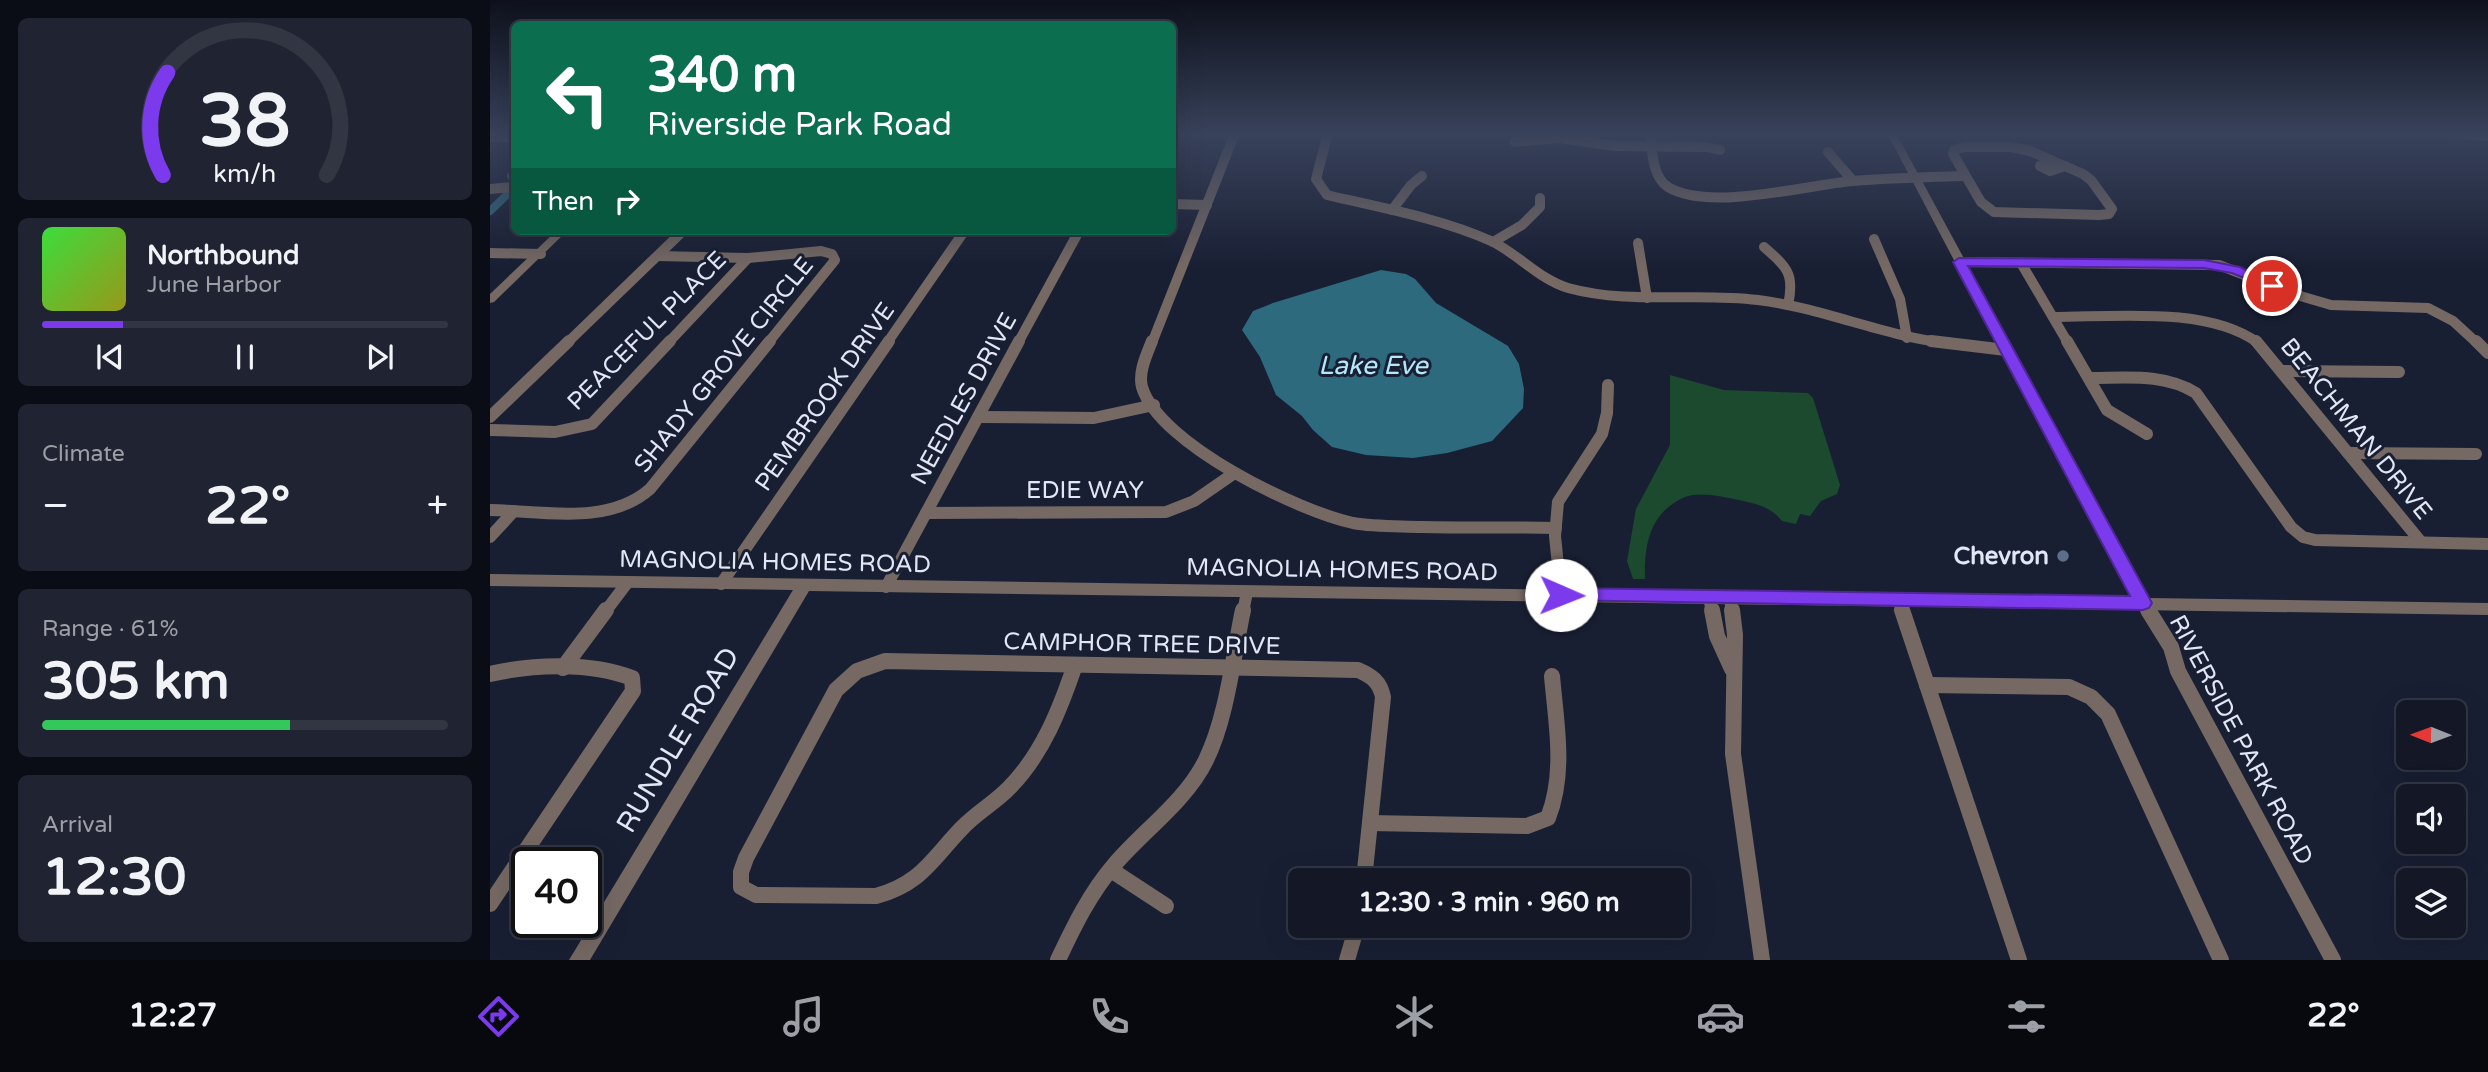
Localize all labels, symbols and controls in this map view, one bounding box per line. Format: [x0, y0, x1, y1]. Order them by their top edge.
text: 340 m [647, 46, 797, 105]
icon: left [532, 49, 623, 140]
text: 38 [199, 78, 291, 166]
text: Riverside Park Road [647, 106, 952, 144]
text: km/h [214, 159, 276, 189]
icon: right [608, 182, 646, 220]
text: Then [532, 186, 594, 217]
text: Northbound [147, 240, 299, 271]
street label: PEACEFUL PLACE [561, 245, 733, 417]
street label: SHADY GROVE CIRCLE [628, 251, 820, 479]
pin [2242, 256, 2302, 316]
icon: arrive [2253, 267, 2291, 305]
text: June Harbor [147, 271, 281, 299]
street label: PEMBROOK DRIVE [749, 297, 901, 497]
street label: NEEDLES DRIVE [905, 308, 1023, 490]
street label: BEACHMAN DRIVE [2274, 333, 2438, 525]
icon: previous [91, 338, 129, 376]
icon: pause [226, 338, 264, 376]
icon: next [361, 338, 399, 376]
water label: Lake Eve [1318, 350, 1429, 381]
text: Climate [42, 440, 125, 468]
text: 22° [205, 475, 290, 538]
street label: EDIE WAY [1026, 476, 1144, 505]
text: − [42, 483, 69, 529]
text: + [427, 483, 448, 529]
place label: Chevron [1953, 542, 2049, 571]
street label: MAGNOLIA HOMES ROAD [619, 545, 931, 579]
marker: Chevron [2055, 548, 2071, 564]
street label: MAGNOLIA HOMES ROAD [1186, 553, 1498, 587]
position arrow [1524, 558, 1598, 632]
street label: RIVERSIDE PARK ROAD [2163, 610, 2319, 870]
text: Range · 61% [42, 615, 178, 643]
street label: CAMPHOR TREE DRIVE [1003, 627, 1281, 661]
street label: RUNDLE ROAD [609, 641, 747, 839]
text: 305 km [42, 650, 230, 713]
north arrow [2396, 700, 2466, 770]
map controls [2396, 700, 2466, 938]
button: sound [2396, 784, 2466, 854]
text: Arrival [42, 811, 113, 839]
text: 12:30 [42, 846, 186, 909]
speed limit sign: 40 [511, 847, 602, 938]
button: layers [2396, 868, 2466, 938]
text: 12:30 · 3 min · 960 m [1358, 887, 1620, 918]
icon: directions [474, 992, 523, 1041]
icon: music [779, 992, 828, 1041]
icon: phone [1085, 992, 1134, 1041]
icon: climate [1390, 992, 1439, 1041]
icon: car [1696, 992, 1745, 1041]
icon: filters [2002, 992, 2051, 1041]
text: 12:27 [128, 997, 217, 1035]
text: 22° [2307, 997, 2360, 1035]

